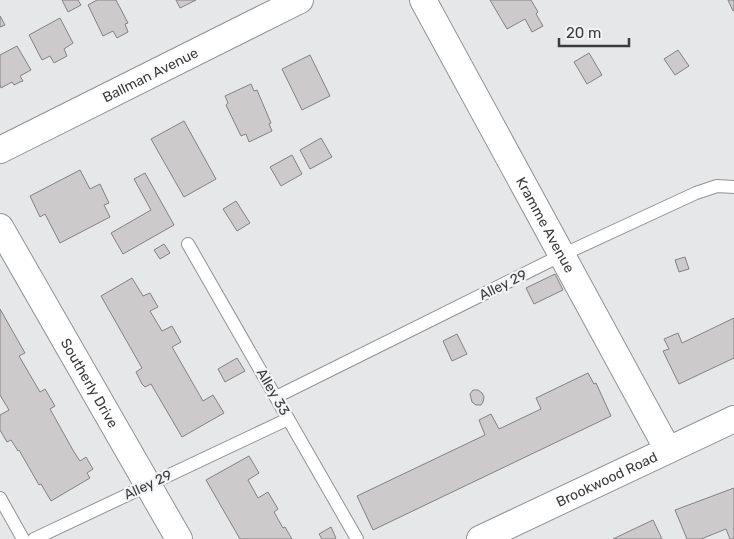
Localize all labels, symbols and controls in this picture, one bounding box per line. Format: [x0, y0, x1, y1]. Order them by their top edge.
scale bar [559, 15, 629, 47]
text: 20 m [566, 24, 601, 42]
street label: Ballman Avenue [100, 44, 201, 106]
street label: Kramme Avenue [513, 174, 578, 276]
street label: Alley 29 [476, 266, 530, 304]
street label: Southerly Drive [57, 335, 122, 431]
street label: Alley 33 [253, 366, 293, 418]
street label: Brookwood Road [553, 448, 660, 510]
street label: Alley 29 [121, 467, 175, 503]

